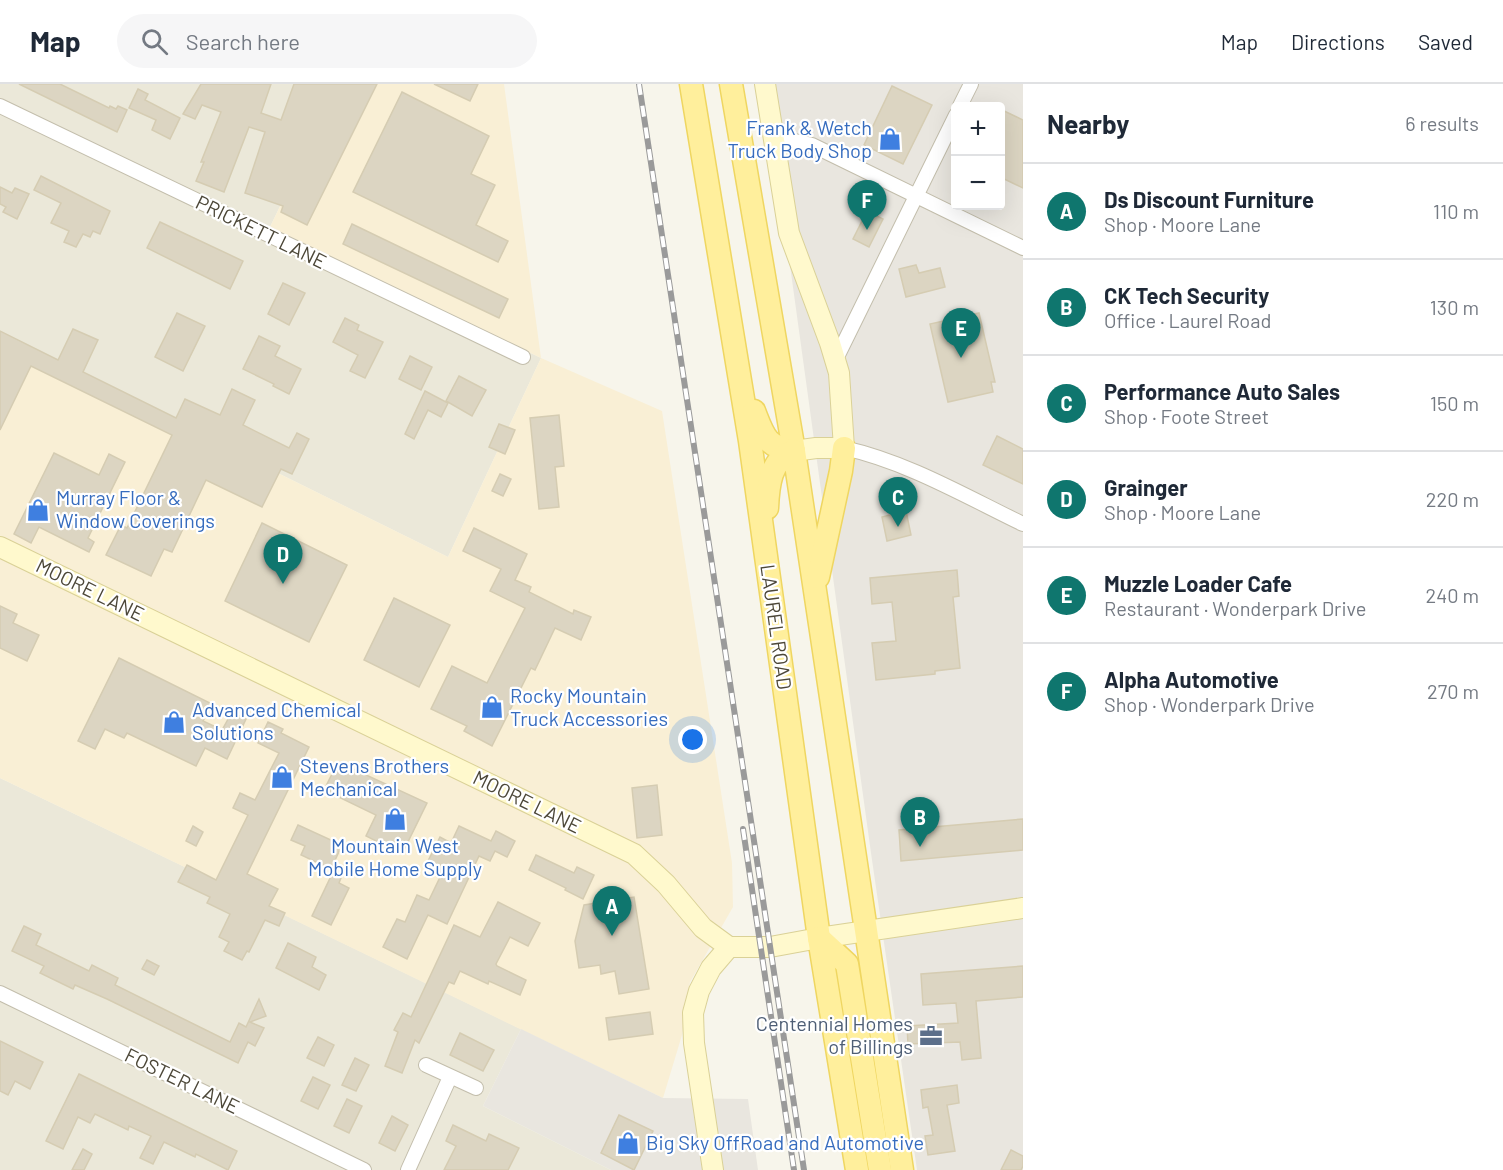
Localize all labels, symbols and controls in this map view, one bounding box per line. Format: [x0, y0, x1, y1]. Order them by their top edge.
search box [117, 14, 537, 68]
text: Map [30, 24, 81, 58]
icon: search [138, 25, 171, 58]
text: Search here [186, 28, 300, 54]
text: Map [1221, 29, 1258, 54]
text: Directions [1291, 29, 1385, 54]
text: Saved [1418, 29, 1473, 54]
map controls [951, 102, 1005, 210]
button: + [951, 102, 1005, 156]
text: Nearby [1047, 108, 1129, 139]
text: 6 results [1405, 111, 1479, 135]
place label: Frank & Wetch Truck Body Shop [727, 115, 872, 162]
shop icon: Frank & Wetch Truck Body Shop [877, 126, 903, 152]
button: − [951, 156, 1005, 210]
pin: F [848, 180, 886, 230]
text: Ds Discount Furniture [1104, 186, 1314, 212]
street label: PRICKETT LANE [192, 189, 331, 273]
text: A [1060, 199, 1073, 223]
text: 110 m [1433, 199, 1479, 223]
text: Shop · Moore Lane [1104, 212, 1261, 236]
text: CK Tech Security [1104, 282, 1269, 308]
text: B [1060, 295, 1073, 319]
text: 130 m [1430, 295, 1479, 319]
pin: E [942, 308, 980, 358]
text: Office · Laurel Road [1104, 308, 1271, 332]
text: Performance Auto Sales [1104, 378, 1340, 404]
text: C [1060, 391, 1073, 415]
text: 150 m [1430, 391, 1479, 415]
text: Shop · Foote Street [1104, 404, 1269, 428]
text: Grainger [1104, 474, 1188, 500]
pin: C [878, 478, 918, 527]
place label: Murray Floor & Window Coverings [56, 485, 215, 532]
text: D [1060, 487, 1073, 511]
text: 220 m [1426, 487, 1479, 511]
shop icon: Murray Floor & Window Coverings [25, 497, 51, 523]
text: Shop · Moore Lane [1104, 500, 1261, 524]
pin: D [264, 534, 302, 584]
street label: MOORE LANE [33, 553, 148, 626]
street label: LAUREL ROAD [756, 563, 798, 691]
text: Muzzle Loader Cafe [1104, 570, 1292, 596]
text: E [1061, 583, 1072, 607]
text: 240 m [1425, 583, 1479, 607]
text: Restaurant · Wonderpark Drive [1104, 596, 1366, 620]
text: Alpha Automotive [1104, 666, 1279, 692]
text: F [1061, 679, 1072, 703]
text: 270 m [1427, 679, 1479, 703]
place label: Rocky Mountain Truck Accessories [510, 683, 668, 730]
text: Shop · Wonderpark Drive [1104, 692, 1315, 716]
shop icon: Rocky Mountain Truck Accessories [479, 694, 505, 720]
place label: Advanced Chemical Solutions [192, 697, 361, 744]
shop icon: Advanced Chemical Solutions [161, 709, 187, 735]
your location [678, 725, 707, 754]
place label: Stevens Brothers Mechanical [300, 753, 449, 800]
shop icon: Stevens Brothers Mechanical [269, 764, 295, 790]
street label: MOORE LANE [470, 765, 585, 838]
pin: B [900, 798, 940, 847]
shop icon: Mountain West Mobile Home Supply [382, 806, 408, 832]
place label: Mountain West Mobile Home Supply [308, 833, 482, 880]
pin: A [592, 886, 632, 936]
place label: Centennial Homes of Billings [756, 1011, 913, 1058]
office icon: Centennial Homes of Billings [918, 1023, 944, 1049]
street label: FOSTER LANE [121, 1042, 244, 1118]
shop icon: Big Sky OffRoad and Automotive [615, 1130, 641, 1156]
place label: Big Sky OffRoad and Automotive [646, 1130, 924, 1154]

